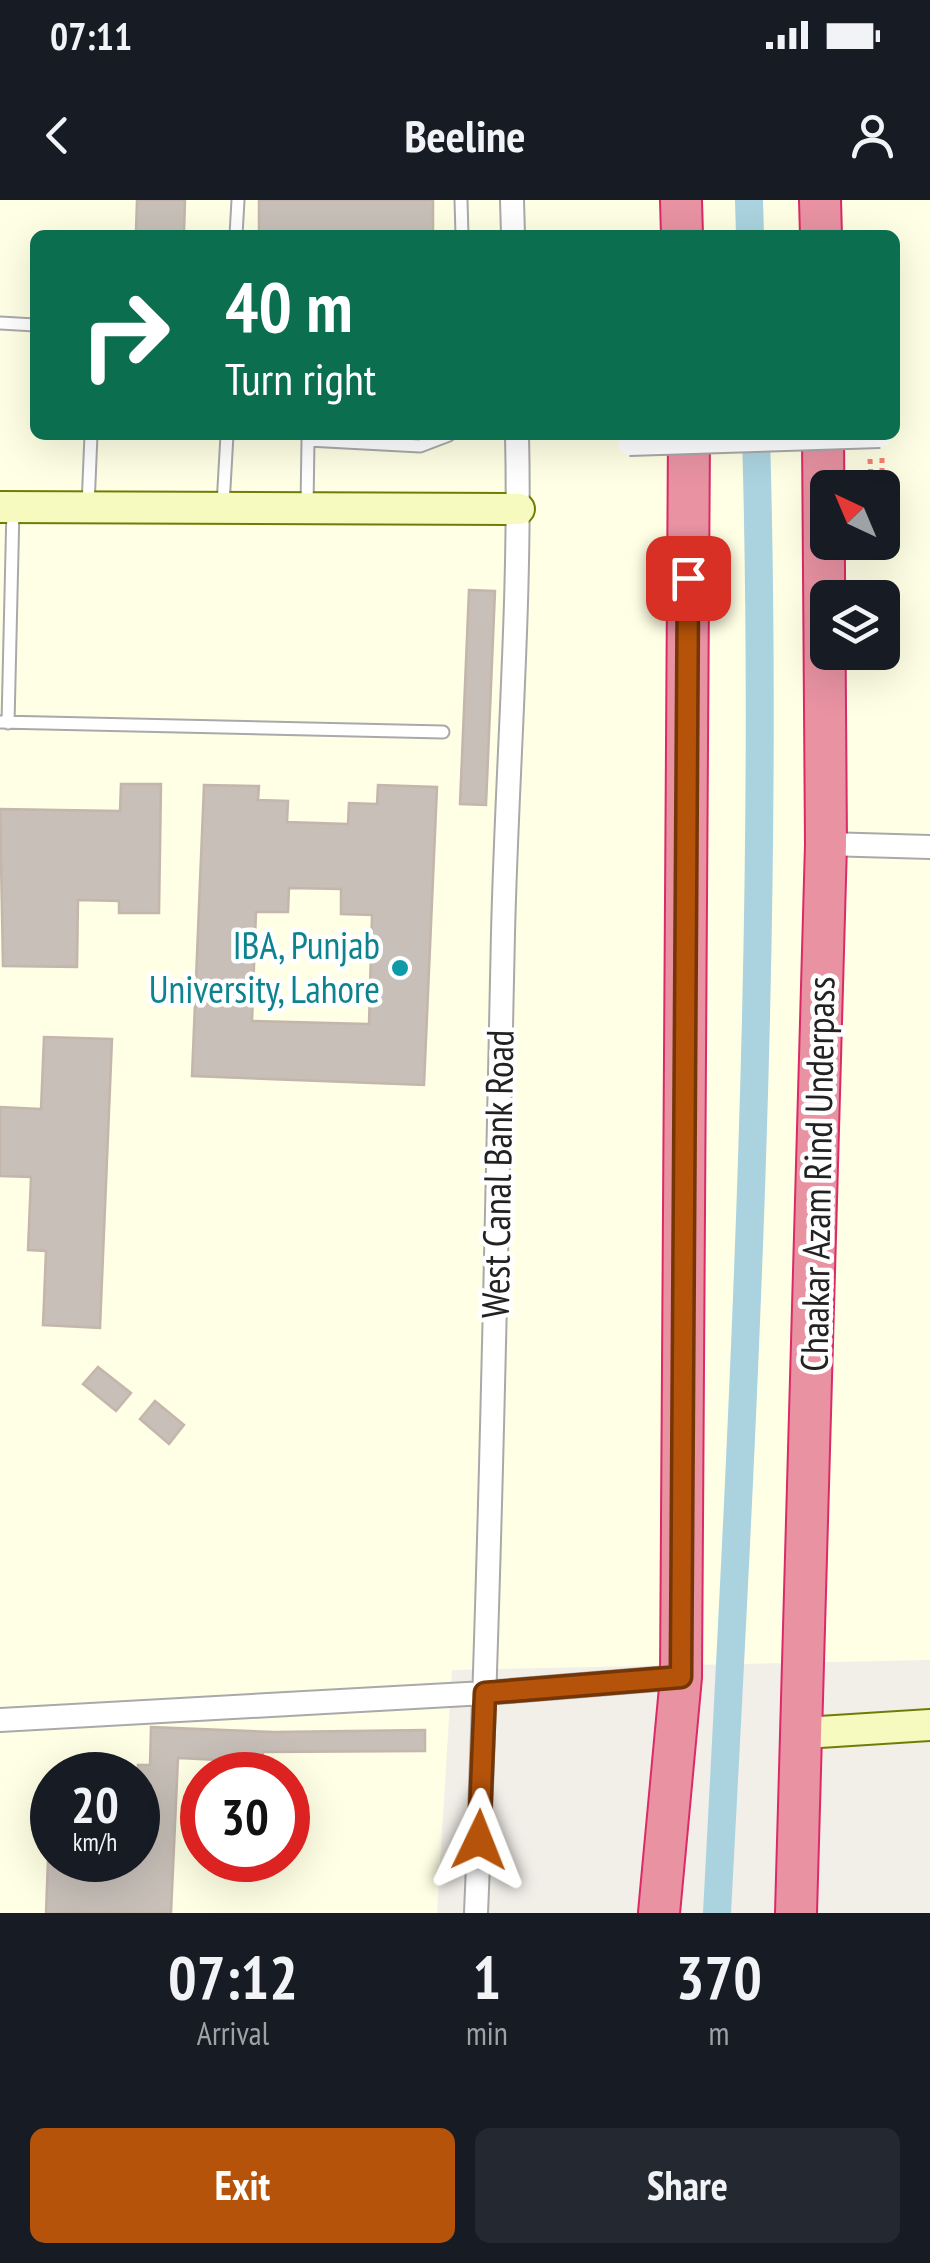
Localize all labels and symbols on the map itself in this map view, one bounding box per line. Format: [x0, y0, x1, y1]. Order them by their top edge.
north arrow [810, 470, 900, 560]
pin [646, 536, 731, 621]
place label: IBA, Punjab University, Lahore [149, 920, 380, 1013]
marker: IBA, Punjab University, Lahore [389, 957, 411, 979]
street label: Chaakar Azam Rind Underpass [789, 976, 844, 1372]
street label: West Canal Bank Road [469, 1029, 524, 1319]
speed limit sign: 30 [180, 1752, 310, 1882]
position arrow [427, 1788, 531, 1892]

